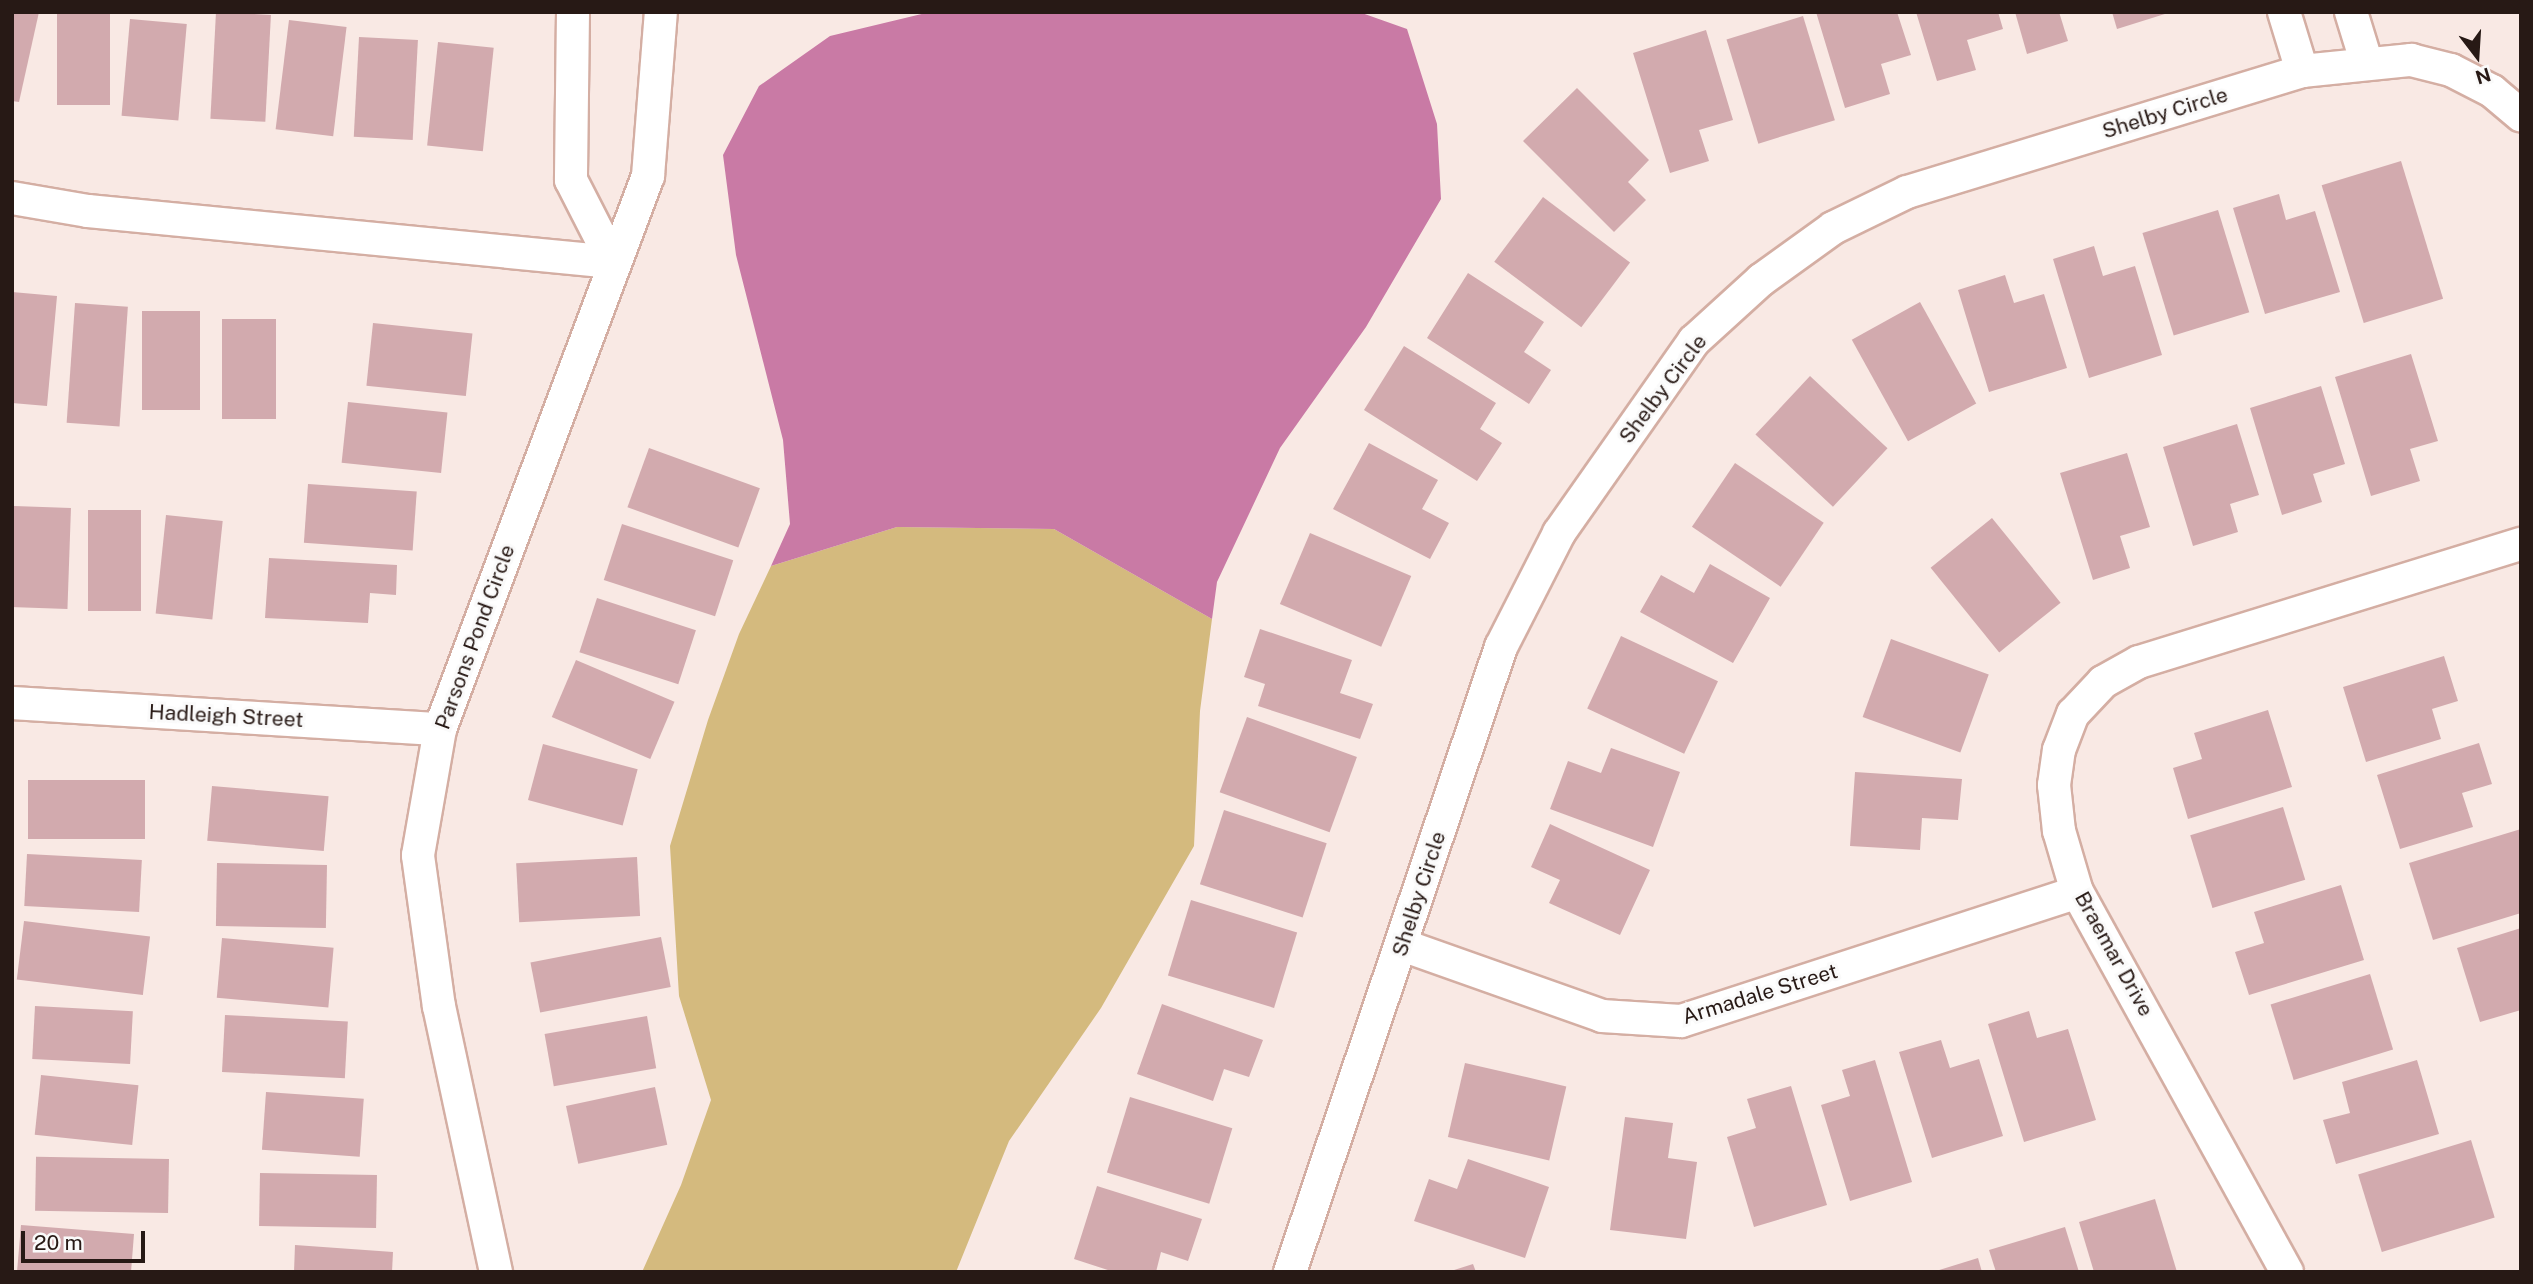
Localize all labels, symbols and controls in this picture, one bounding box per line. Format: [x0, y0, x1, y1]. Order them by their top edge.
north arrow [2442, 21, 2512, 91]
text: N [2473, 63, 2493, 89]
street label: Shelby Circle [2099, 82, 2231, 144]
street label: Shelby Circle [1614, 330, 1712, 448]
street label: Parsons Pond Circle [430, 541, 520, 733]
street label: Hadleigh Street [148, 699, 304, 733]
street label: Shelby Circle [1387, 828, 1451, 960]
street label: Braemar Drive [2069, 887, 2159, 1021]
street label: Armadale Street [1679, 958, 1841, 1030]
scale bar [24, 1218, 149, 1262]
text: 20 m [34, 1230, 83, 1255]

